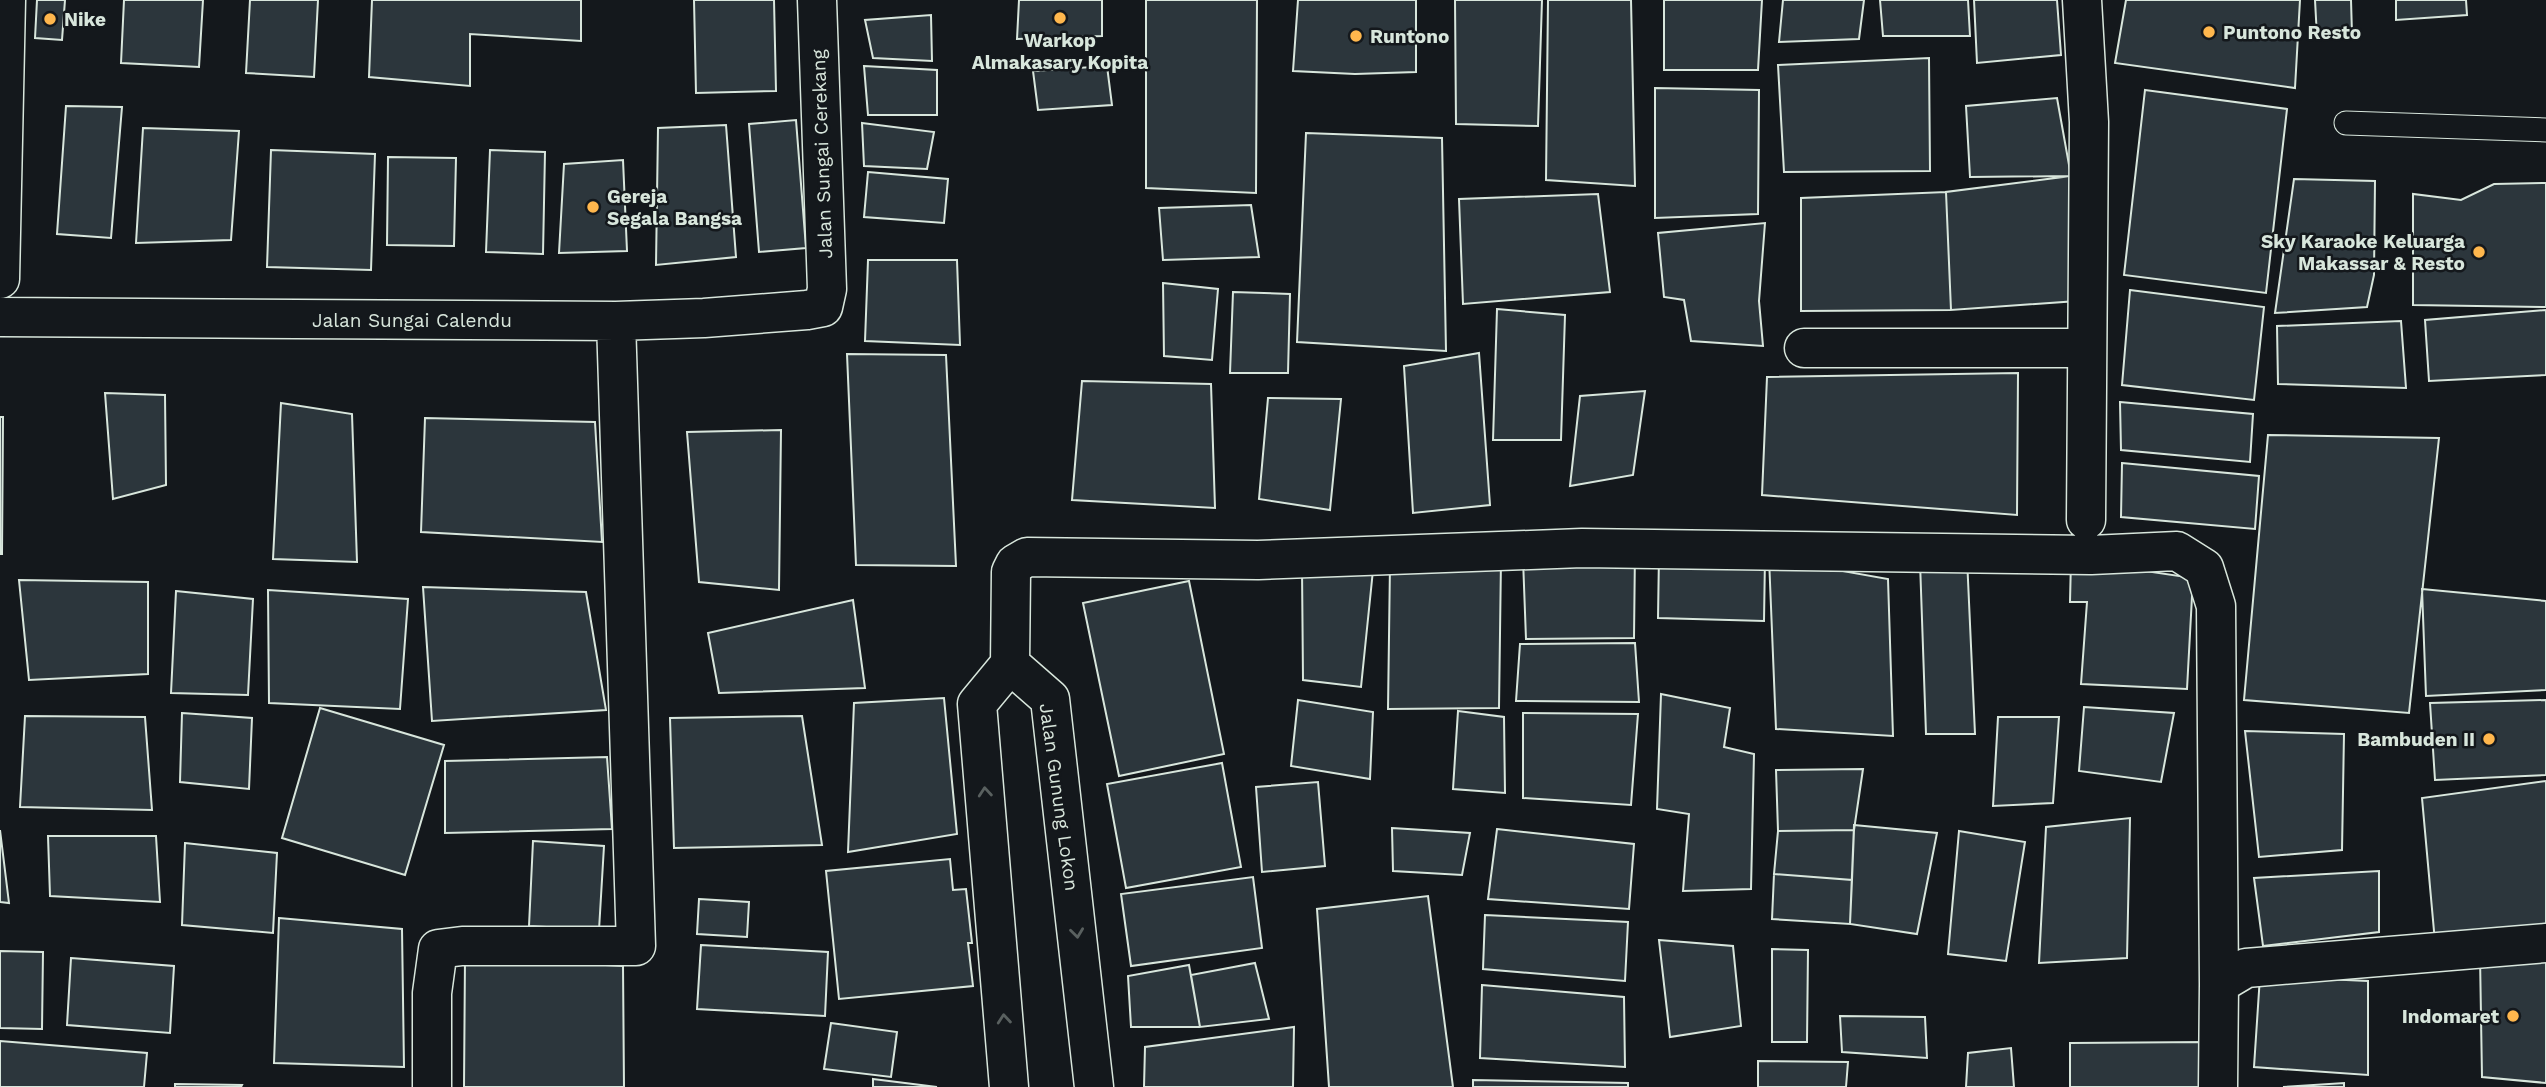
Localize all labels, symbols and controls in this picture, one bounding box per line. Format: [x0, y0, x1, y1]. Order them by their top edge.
place label: Nike [64, 8, 106, 31]
marker: Warkop Almakasary Kopita [1052, 10, 1068, 26]
marker: Nike [42, 11, 58, 27]
place label: Puntono Resto [2223, 21, 2361, 44]
marker: Puntono Resto [2201, 24, 2217, 40]
place label: Runtono [1370, 25, 1449, 48]
marker: Runtono [1348, 28, 1364, 44]
place label: Warkop Almakasary Kopita [972, 29, 1148, 74]
street label: Jalan Sungai Cerekang [807, 48, 837, 259]
place label: Gereja Segala Bangsa [607, 185, 742, 230]
marker: Gereja Segala Bangsa [585, 199, 601, 215]
place label: Sky Karaoke Keluarga Makassar & Resto [2261, 230, 2465, 275]
marker: Sky Karaoke Keluarga Makassar & Resto [2471, 244, 2487, 260]
street label: Jalan Sungai Calendu [312, 309, 512, 332]
street label: Jalan Gunung Lokon [1034, 702, 1084, 892]
place label: Bambuden II [2357, 728, 2475, 751]
marker: Bambuden II [2481, 731, 2497, 747]
one-way arrow [978, 786, 993, 797]
one-way arrow [1069, 928, 1084, 939]
place label: Indomaret [2402, 1005, 2500, 1028]
marker: Indomaret [2505, 1008, 2521, 1024]
one-way arrow [997, 1013, 1012, 1024]

